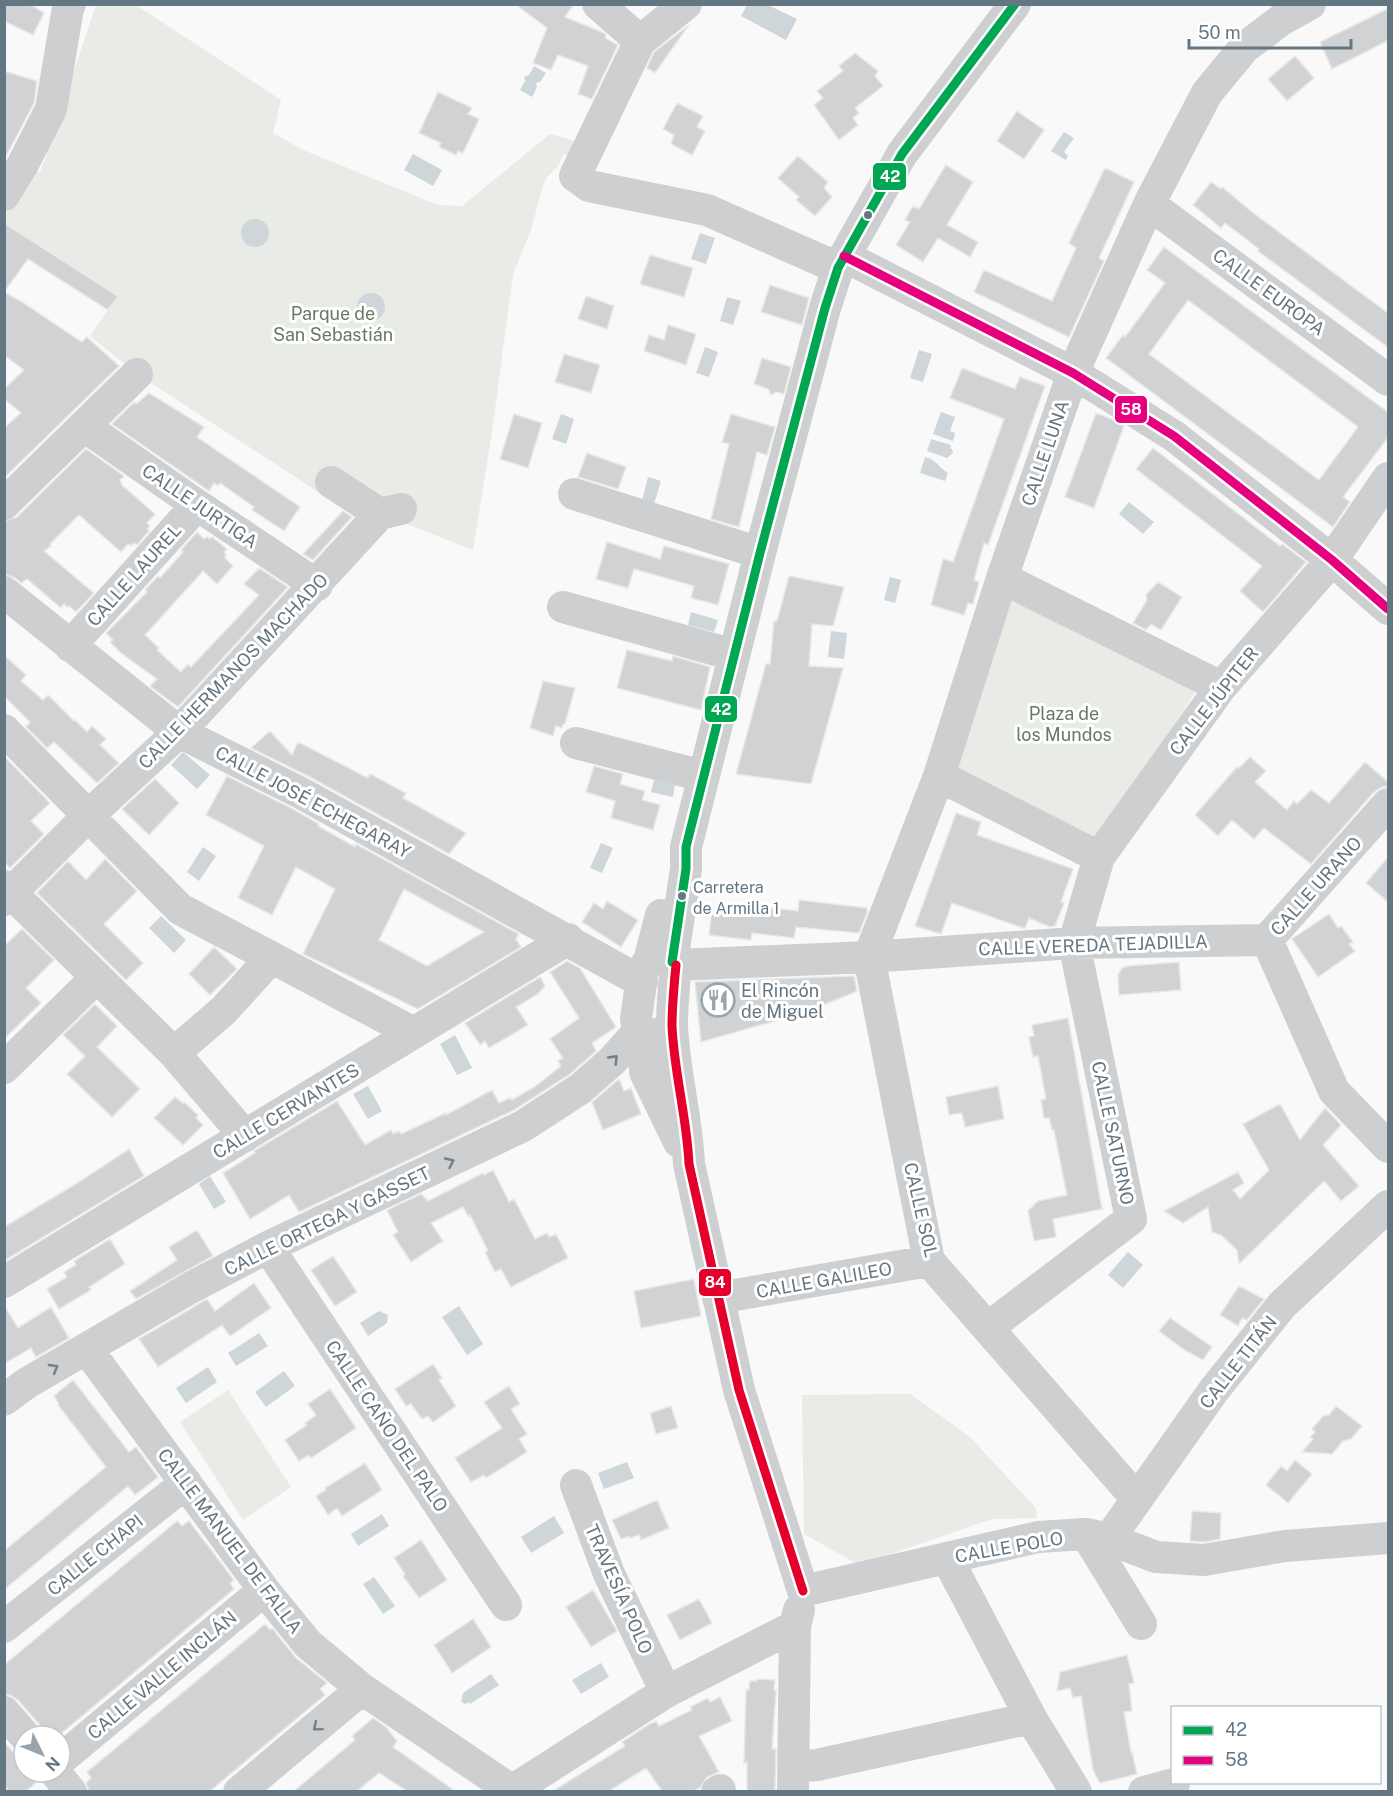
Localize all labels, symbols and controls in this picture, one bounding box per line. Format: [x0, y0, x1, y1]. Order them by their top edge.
scale bar [1189, 12, 1351, 50]
text: 50 m [1198, 22, 1241, 43]
line badge: 42 [872, 162, 907, 191]
text: 42 [880, 167, 900, 186]
unlabelled marker [862, 209, 874, 221]
street label: CALLE EUROPA [1209, 244, 1329, 340]
park label: Parque de San Sebastián [273, 303, 393, 345]
line badge: 58 [1114, 395, 1148, 424]
street label: CALLE LUNA [1017, 397, 1073, 509]
text: 58 [1120, 400, 1142, 419]
street label: CALLE JURTIGA [138, 460, 262, 552]
street label: CALLE LAUREL [83, 519, 185, 631]
street label: CALLE HERMANOS MACHADO [134, 569, 332, 773]
street label: CALLE JÚPITER [1164, 642, 1263, 759]
line badge: 42 [704, 695, 738, 723]
text: 42 [711, 700, 731, 719]
park label: Plaza de los Mundos [1016, 703, 1112, 745]
street label: CALLE JOSÉ ECHEGARAY [212, 741, 415, 862]
street label: CALLE URANO [1266, 832, 1366, 940]
place label: Carretera de Armilla 1 [693, 878, 780, 918]
marker: Carretera de Armilla 1 [676, 890, 688, 902]
street label: CALLE VEREDA TEJADILLA [978, 930, 1208, 959]
place label: El Rincón de Miguel [741, 980, 824, 1022]
restaurant icon: El Rincón de Miguel [700, 982, 736, 1018]
one-way arrow [606, 1055, 617, 1066]
street label: CALLE CERVANTES [209, 1059, 363, 1163]
street label: CALLE SATURNO [1088, 1059, 1138, 1207]
one-way arrow [443, 1157, 454, 1169]
street label: CALLE SOL [900, 1161, 942, 1259]
street label: CALLE ORTEGA Y GASSET [221, 1162, 433, 1280]
street label: CALLE GALILEO [754, 1258, 894, 1302]
line badge: 84 [698, 1268, 732, 1297]
text: 84 [704, 1273, 726, 1292]
street label: CALLE TITÁN [1194, 1311, 1281, 1413]
street label: CALLE CAÑO DEL PALO [322, 1336, 453, 1516]
one-way arrow [47, 1364, 58, 1375]
street label: CALLE MANUEL DE FALLA [154, 1444, 307, 1638]
street label: CALLE CHAPI [43, 1510, 147, 1600]
street label: TRAVESÍA POLO [581, 1521, 658, 1657]
street label: CALLE POLO [953, 1527, 1065, 1567]
street label: CALLE VALLE INCLÁN [83, 1606, 241, 1743]
legend [1171, 1706, 1381, 1784]
one-way arrow [313, 1719, 324, 1730]
text: 42 [1225, 1719, 1247, 1740]
north arrow [12, 1724, 72, 1784]
text: 58 [1225, 1749, 1248, 1770]
text: N [41, 1753, 64, 1775]

